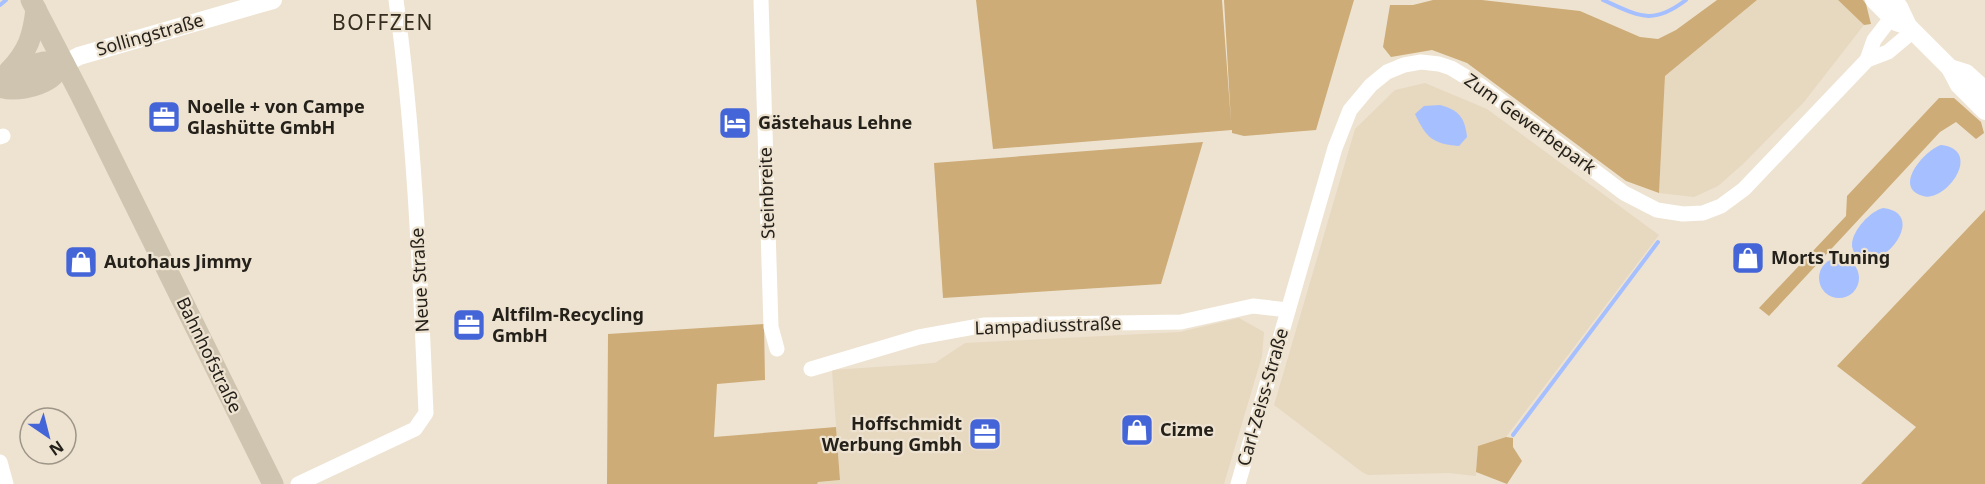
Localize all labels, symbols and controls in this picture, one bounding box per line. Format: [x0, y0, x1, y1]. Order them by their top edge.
street label: Sollingstraße [93, 7, 206, 61]
district label: BOFFZEN [332, 8, 434, 36]
street label: Zum Gewerbepark [1460, 67, 1601, 179]
place label: Noelle + von Campe Glashütte GmbH [187, 94, 365, 139]
office icon: Noelle + von Campe Glashütte GmbH [146, 99, 182, 135]
hotel icon: Gästehaus Lehne [717, 105, 753, 141]
place label: Gästehaus Lehne [758, 110, 912, 134]
street label: Steinbreite [752, 147, 780, 239]
street label: Neue Straße [404, 227, 434, 333]
shop icon: Morts Tuning [1730, 240, 1766, 276]
shop icon: Autohaus Jimmy [63, 244, 99, 280]
place label: Morts Tuning [1771, 245, 1890, 269]
place label: Autohaus Jimmy [104, 249, 253, 273]
street label: Bahnhofstraße [171, 293, 248, 416]
place label: Altfilm-Recycling GmbH [492, 302, 644, 347]
office icon: Altfilm-Recycling GmbH [451, 307, 487, 343]
street label: Lampadiusstraße [974, 310, 1122, 340]
street label: Carl-Zeiss-Straße [1231, 325, 1293, 469]
north arrow [18, 406, 78, 466]
place label: Hoffschmidt Werbung Gmbh [822, 411, 962, 456]
shop icon: Cizme [1119, 412, 1155, 448]
office icon: Hoffschmidt Werbung Gmbh [967, 416, 1003, 452]
place label: Cizme [1160, 417, 1214, 441]
text: N [45, 436, 68, 461]

